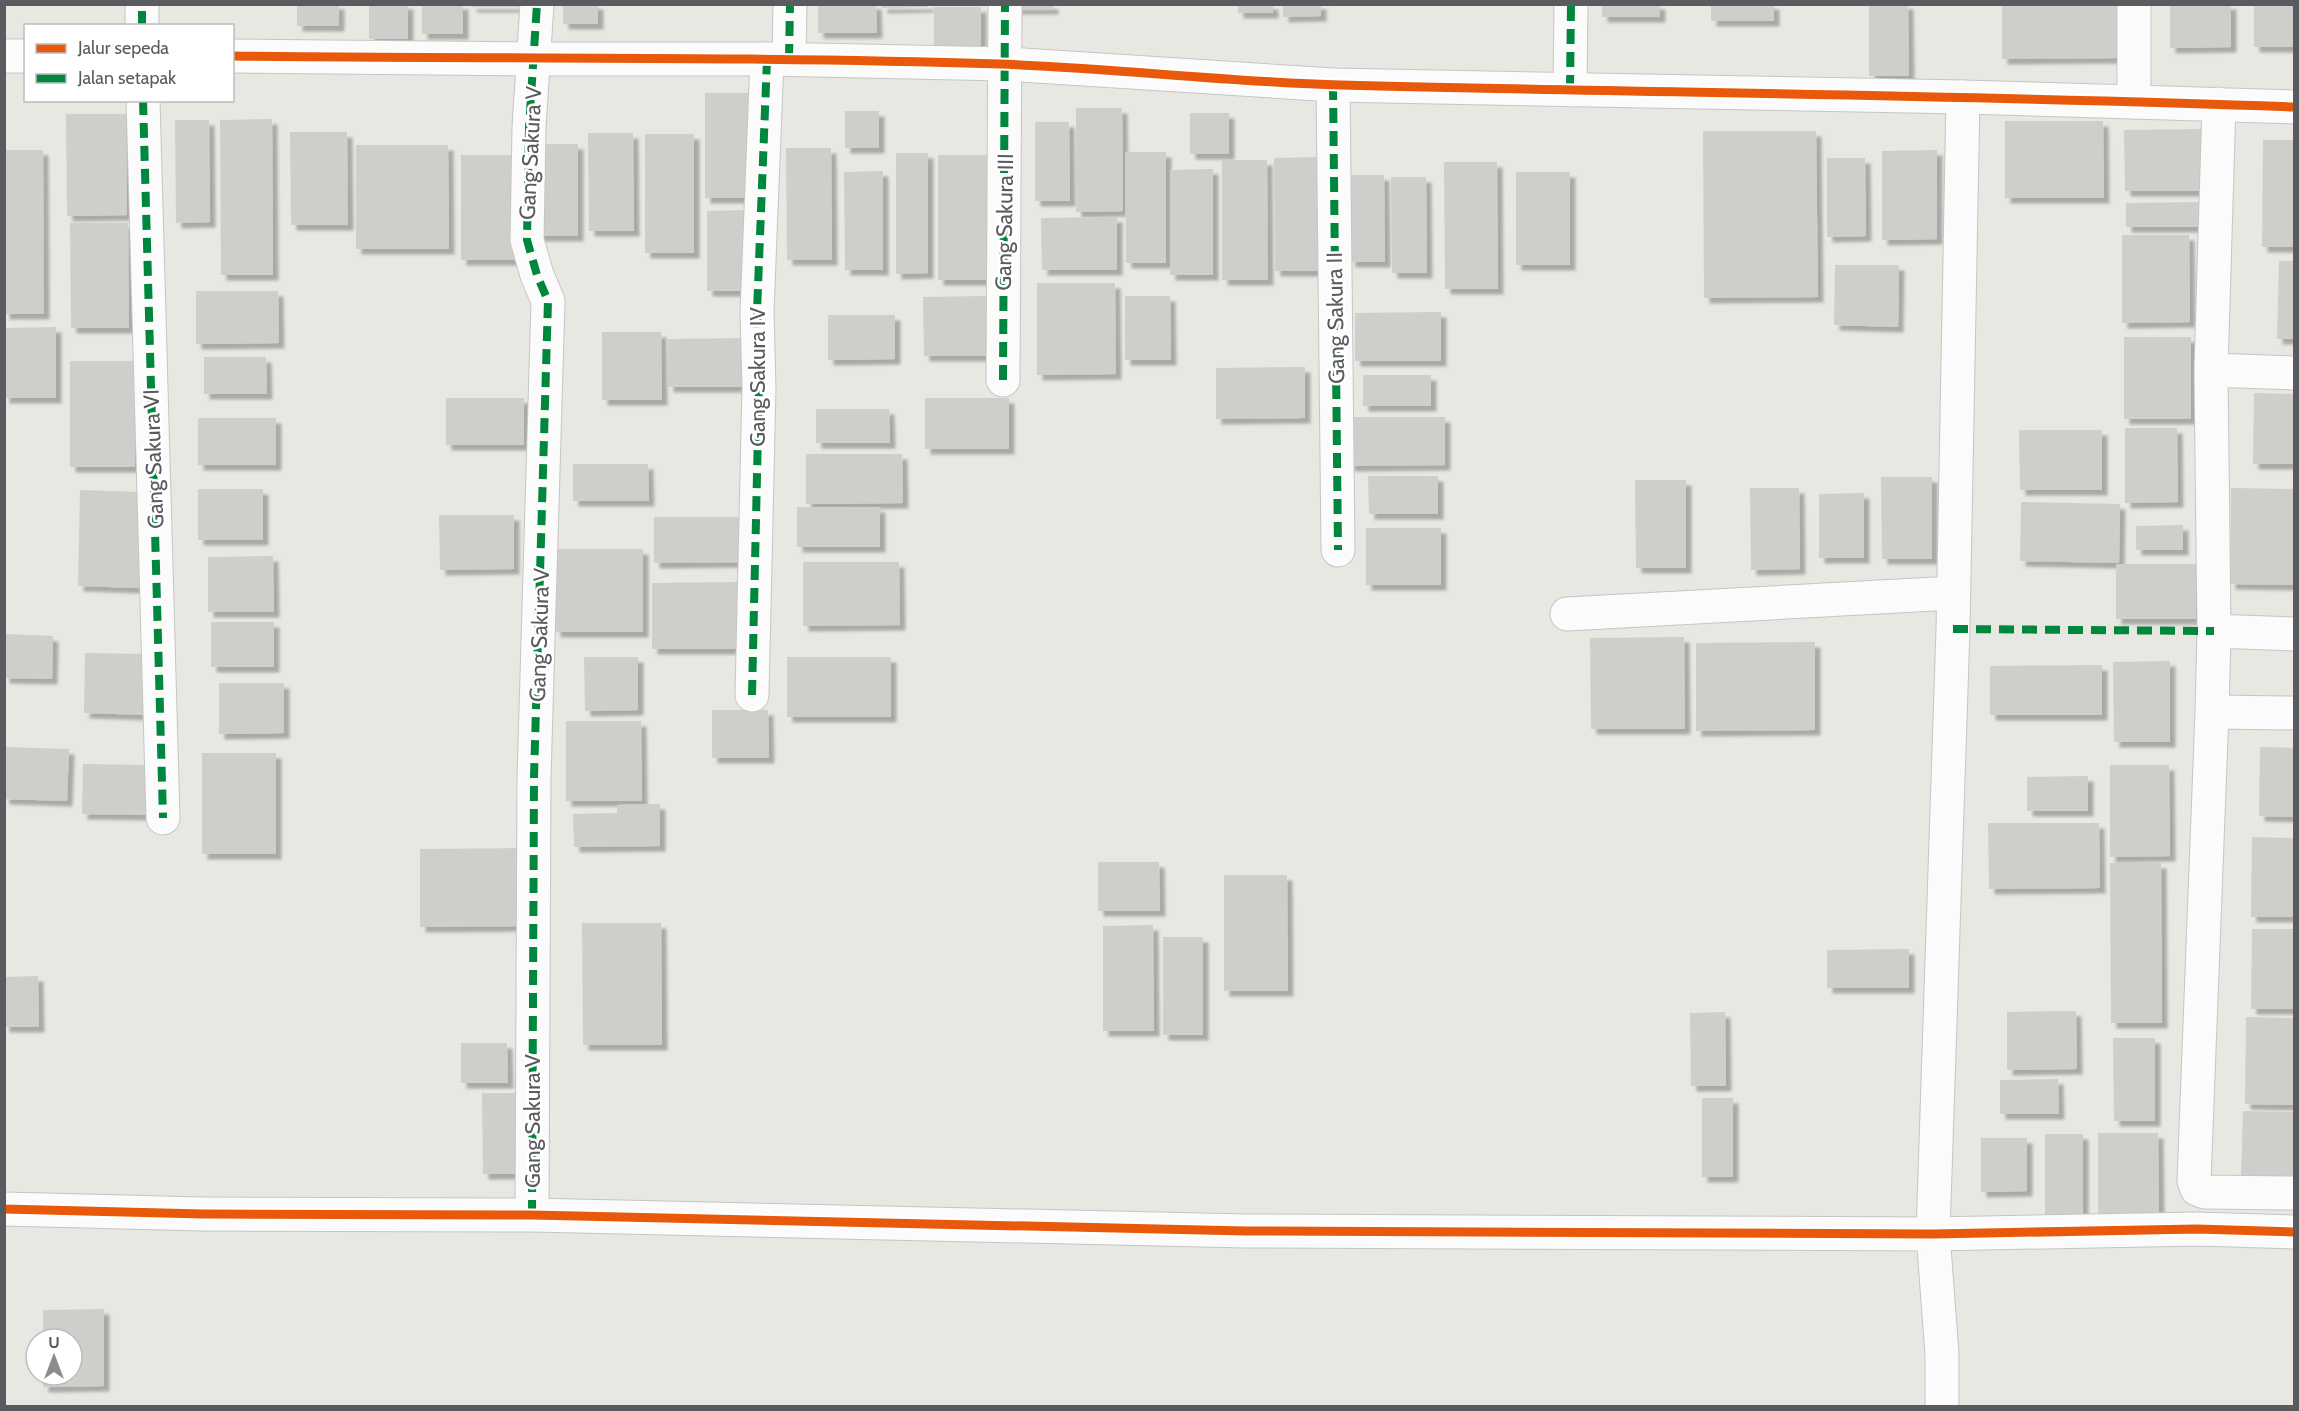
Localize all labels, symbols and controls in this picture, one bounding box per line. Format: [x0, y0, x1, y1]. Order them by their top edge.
legend [24, 24, 234, 102]
text: Jalur sepeda [77, 37, 169, 59]
text: Jalan setapak [77, 67, 177, 89]
street label: Gang Sakura V [514, 85, 548, 221]
street label: Gang Sakura III [990, 153, 1019, 291]
street label: Gang Sakura II [1321, 252, 1350, 384]
street label: Gang Sakura IV [744, 307, 771, 447]
street label: Gang Sakura VI [138, 389, 169, 529]
street label: Gang Sakura V [524, 567, 555, 702]
street label: Gang Sakura V [519, 1053, 546, 1188]
north arrow [24, 1327, 84, 1387]
text: U [48, 1333, 60, 1352]

